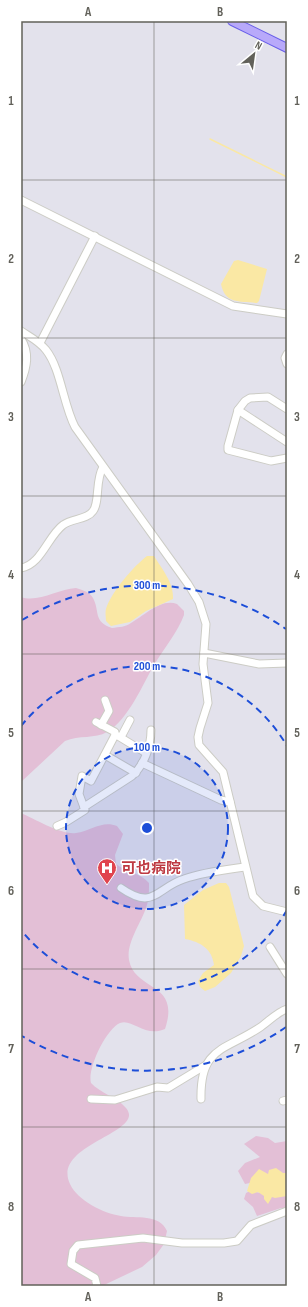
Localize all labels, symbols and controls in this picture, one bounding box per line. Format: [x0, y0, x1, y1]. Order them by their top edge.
text: A [84, 4, 92, 20]
text: B [217, 4, 223, 20]
north arrow [234, 34, 274, 74]
text: N [253, 39, 264, 53]
text: 1 [8, 93, 14, 109]
text: 1 [294, 93, 300, 109]
text: 2 [8, 251, 14, 267]
text: 2 [294, 251, 300, 267]
text: 3 [8, 409, 14, 425]
text: 3 [294, 409, 300, 425]
text: 4 [8, 567, 14, 583]
text: 4 [294, 567, 300, 583]
text: 300 m [134, 578, 160, 593]
text: 200 m [134, 659, 160, 674]
text: 5 [8, 725, 14, 741]
text: 5 [294, 725, 300, 741]
text: 100 m [134, 740, 160, 755]
centre of rings [140, 821, 154, 835]
hospital icon: 可也病院 [96, 857, 118, 885]
place label: 可也病院 [121, 859, 181, 878]
text: 6 [8, 883, 14, 899]
text: 6 [294, 883, 300, 899]
text: 7 [8, 1041, 14, 1057]
text: 7 [294, 1041, 300, 1057]
text: 8 [8, 1199, 14, 1215]
text: 8 [294, 1199, 300, 1215]
text: A [84, 1289, 92, 1305]
text: B [217, 1289, 223, 1305]

